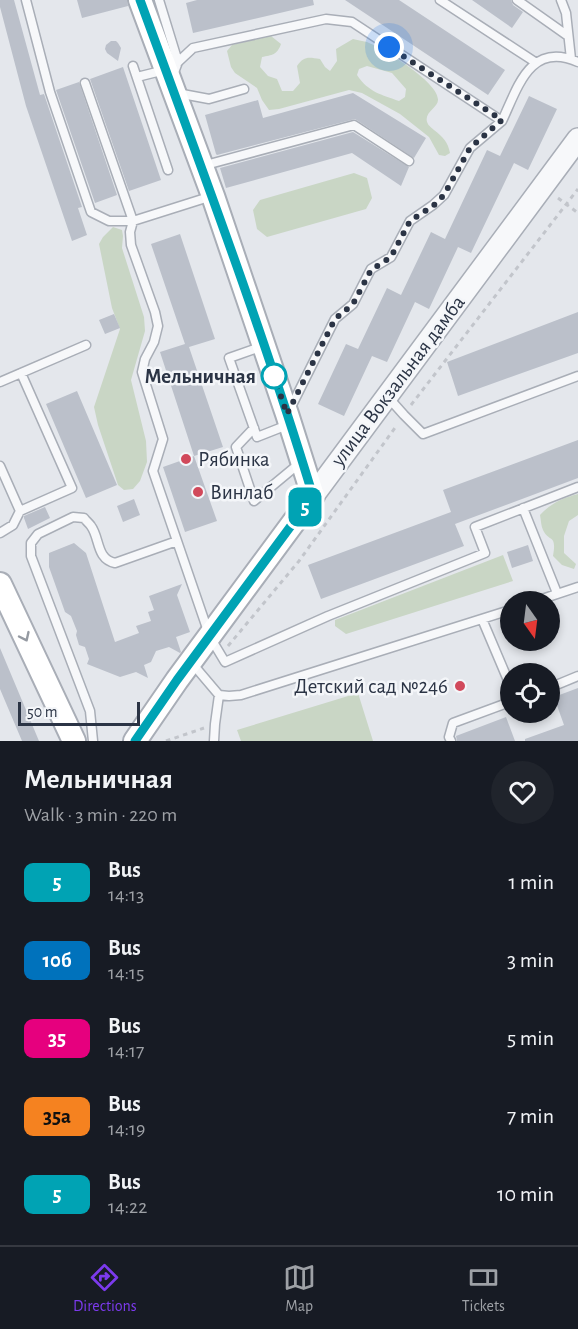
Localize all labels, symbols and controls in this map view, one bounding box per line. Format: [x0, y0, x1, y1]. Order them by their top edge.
your location [374, 32, 404, 62]
street label: улица Вокзальная дамба [327, 291, 469, 471]
marker: Мельничная [261, 363, 287, 389]
place label: Мельничная [144, 366, 256, 387]
place label: Рябинка [198, 449, 270, 470]
marker: Рябинка [179, 452, 193, 466]
place label: Винлаб [210, 482, 273, 503]
marker: Винлаб [191, 485, 205, 499]
line badge: 5 [286, 488, 324, 526]
text: 5 [300, 497, 310, 518]
north arrow [500, 591, 560, 651]
map controls [500, 591, 560, 723]
one-way arrow [17, 631, 29, 642]
button: locate [500, 663, 560, 723]
place label: Детский сад №246 [294, 676, 448, 697]
marker: Детский сад №246 [453, 679, 467, 693]
scale bar [18, 699, 140, 726]
text: 50 m [27, 704, 58, 720]
button: heart [491, 761, 554, 824]
text: Мельничная [24, 766, 173, 794]
text: Walk · 3 min · 220 m [24, 805, 177, 825]
text: Bus [108, 859, 141, 881]
text: 1 min [509, 871, 554, 893]
text: 5 [52, 872, 62, 893]
text: 14:13 [108, 885, 144, 905]
text: Bus [108, 937, 141, 959]
text: 3 min [507, 949, 554, 971]
text: 10б [42, 950, 72, 971]
text: 14:15 [108, 963, 144, 983]
text: Bus [108, 1015, 141, 1037]
text: 5 min [507, 1027, 554, 1049]
text: 35 [48, 1028, 66, 1049]
text: 14:17 [108, 1041, 144, 1061]
text: Bus [108, 1093, 141, 1115]
text: 7 min [507, 1105, 554, 1127]
text: 35а [43, 1106, 71, 1127]
text: 14:19 [108, 1119, 145, 1139]
text: Bus [108, 1171, 141, 1193]
text: 10 min [497, 1183, 554, 1205]
text: 5 [52, 1184, 62, 1205]
text: 14:22 [108, 1197, 147, 1217]
tab: Directions [73, 1261, 137, 1316]
tab: Map [283, 1261, 316, 1316]
tab: Tickets [462, 1261, 505, 1316]

